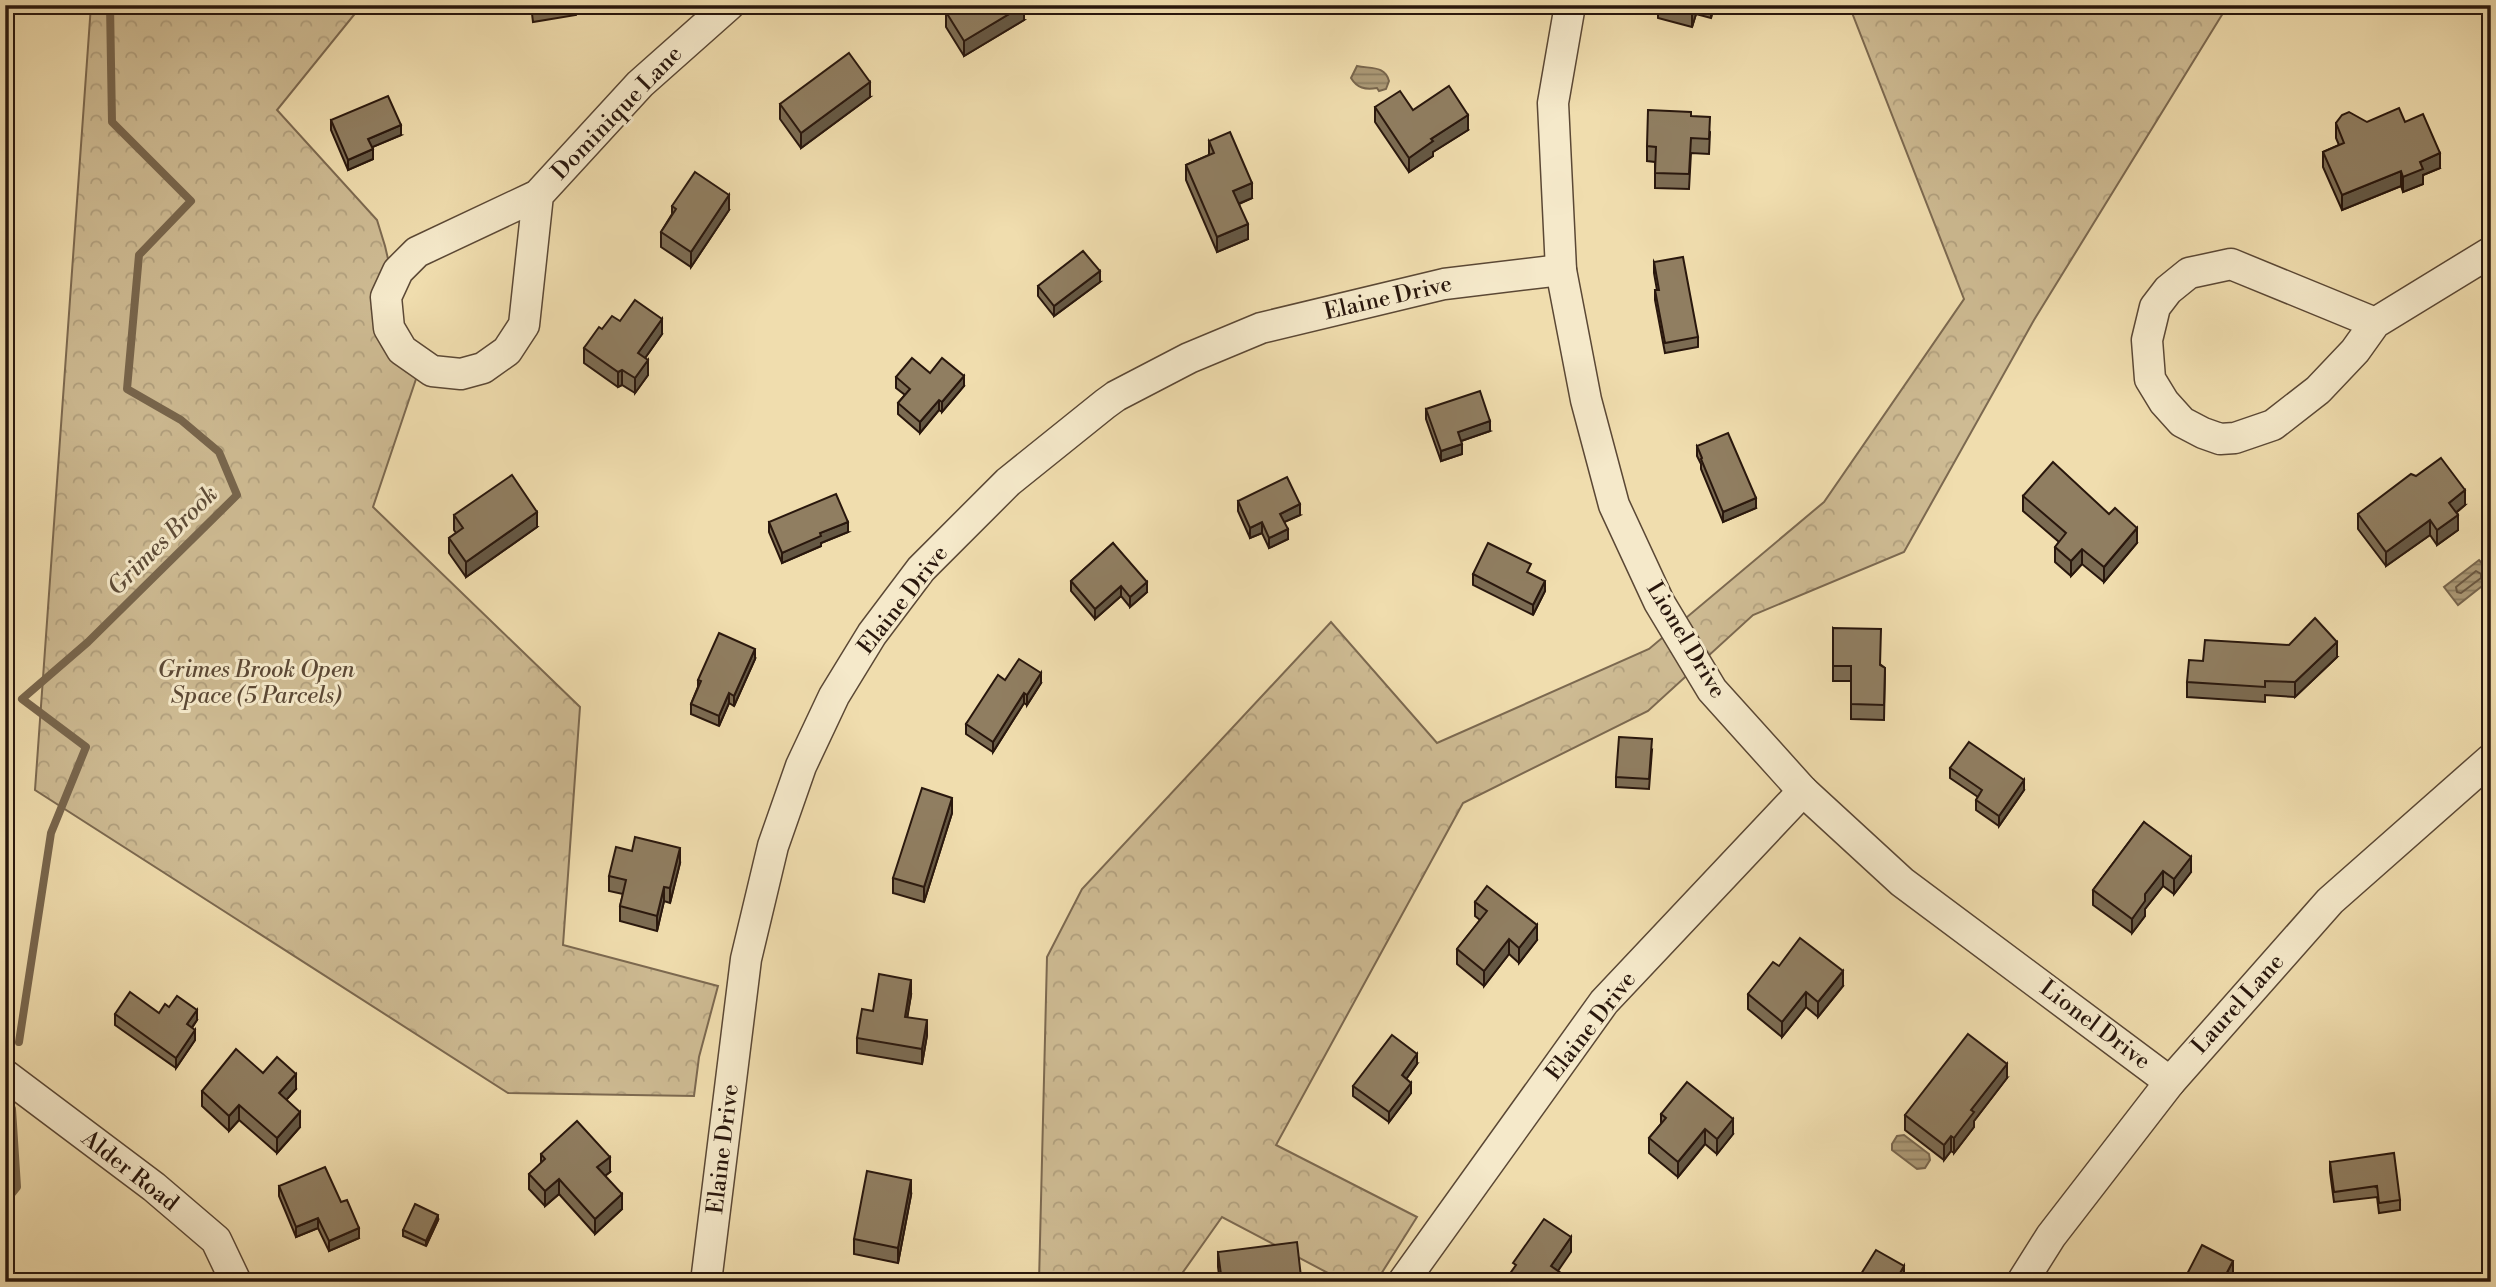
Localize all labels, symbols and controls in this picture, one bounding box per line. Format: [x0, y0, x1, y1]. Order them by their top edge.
street label: Dominique Lane [546, 40, 688, 186]
street label: Elaine Drive [1321, 270, 1455, 326]
water label: Grimes Brook [101, 479, 225, 603]
street label: Elaine Drive [852, 540, 954, 660]
street label: Lionel Drive [1640, 577, 1732, 703]
park label: Grimes Brook Open Space (5 Parcels) [157, 656, 356, 710]
street label: Laurel Lane [2186, 948, 2290, 1060]
street label: Elaine Drive [1540, 966, 1642, 1086]
street label: Lionel Drive [2034, 974, 2156, 1076]
street label: Elaine Drive [701, 1082, 745, 1216]
street label: Alder Road [75, 1124, 184, 1218]

